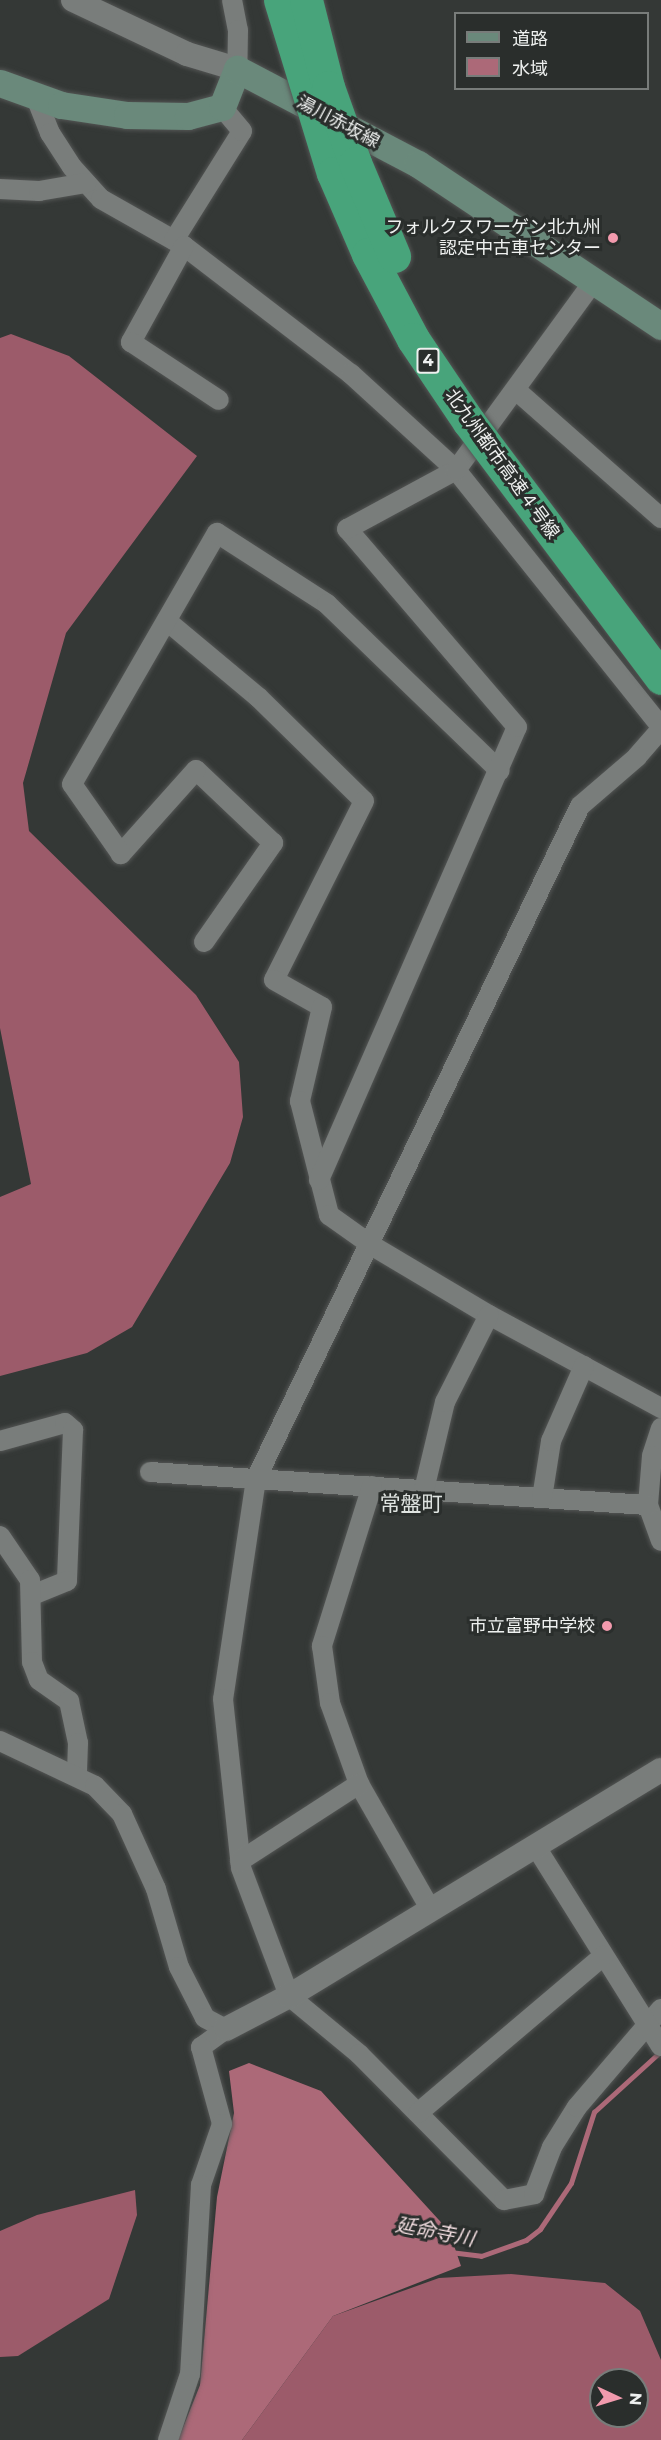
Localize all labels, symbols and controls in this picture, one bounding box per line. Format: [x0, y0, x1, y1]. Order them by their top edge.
legend [454, 12, 649, 90]
text: 道路 [512, 28, 548, 50]
text: 水域 [512, 58, 548, 80]
street label: 湯川赤坂線 [293, 91, 383, 153]
place label: フォルクスワーゲン北九州 認定中古車センター [385, 217, 601, 260]
marker: フォルクスワーゲン北九州 認定中古車センター [606, 231, 620, 245]
road number: 4 [416, 348, 440, 374]
street label: 北九州都市高速４号線 [440, 385, 564, 543]
district label: 常盤町 [380, 1491, 442, 1517]
place label: 市立富野中学校 [469, 1615, 595, 1637]
marker: 市立富野中学校 [600, 1619, 614, 1633]
water label: 延命寺川 [393, 2213, 477, 2251]
north arrow [589, 2368, 649, 2428]
text: N [626, 2392, 645, 2406]

